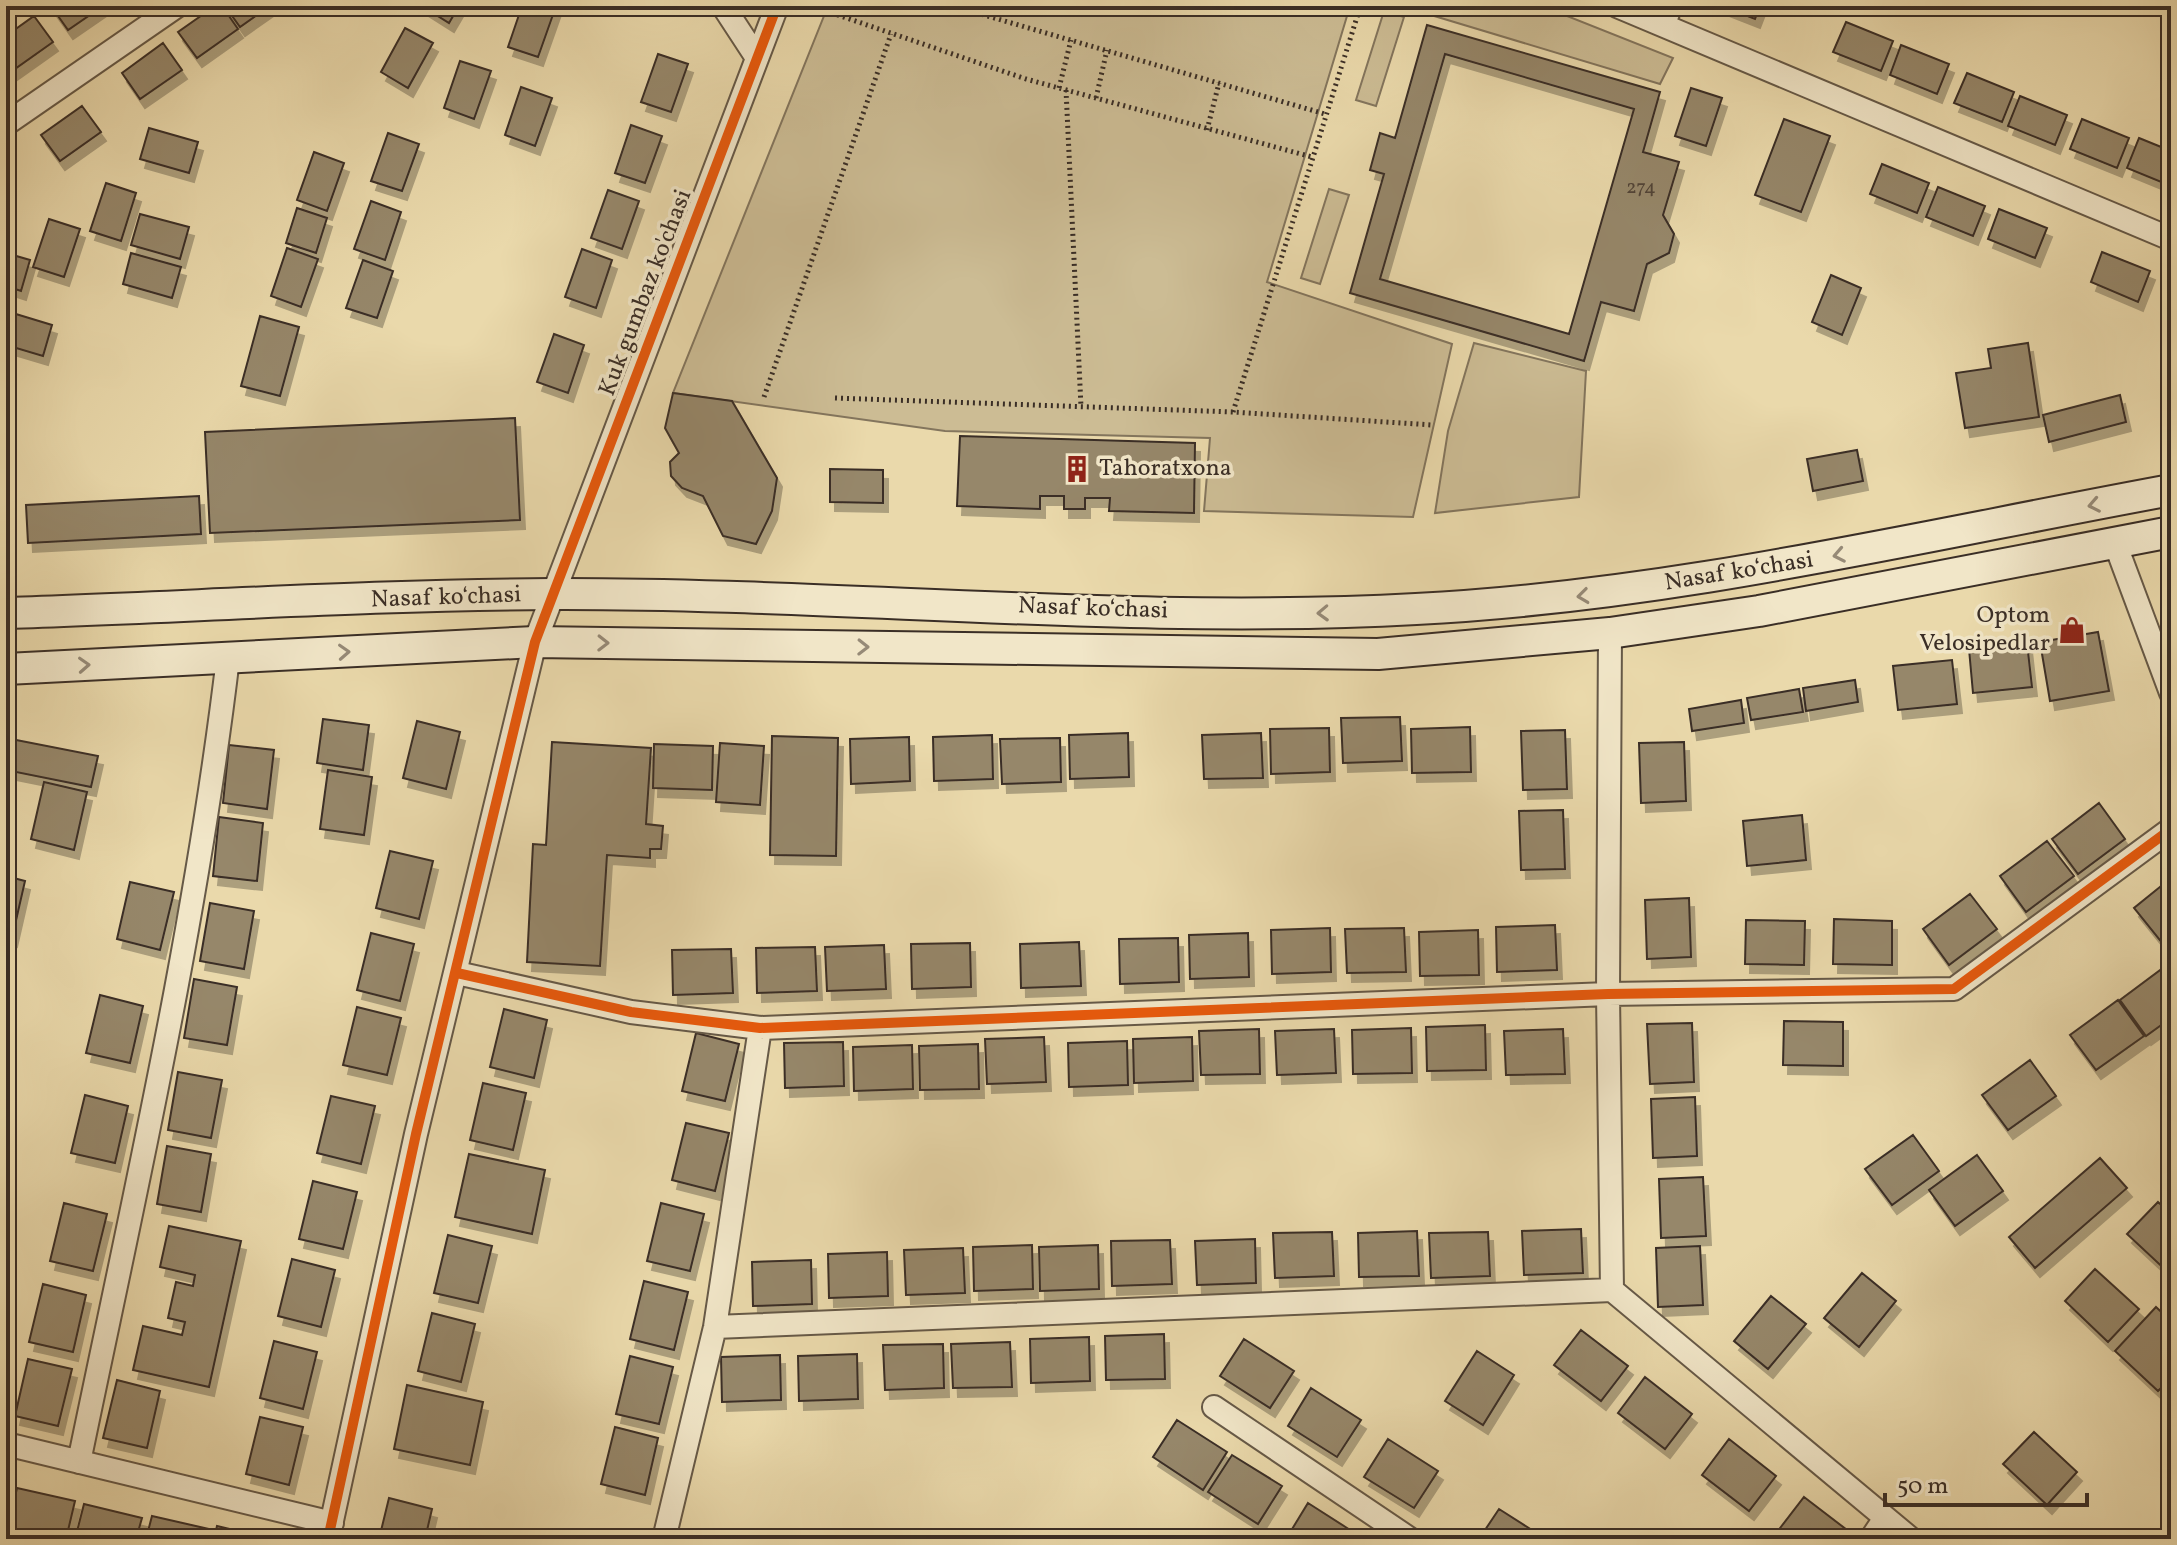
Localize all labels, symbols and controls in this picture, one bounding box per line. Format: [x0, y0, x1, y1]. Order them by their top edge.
house number: 274 [1626, 174, 1656, 202]
street label: Kuk gumbaz ko'chasi [591, 185, 701, 401]
place label: Tahoratxona [1099, 452, 1232, 486]
building icon: Tahoratxona [1062, 454, 1092, 484]
one-way arrow [2088, 495, 2101, 512]
street label: Nasaf ko‘chasi [1662, 543, 1816, 601]
one-way arrow [1833, 546, 1847, 563]
street label: Nasaf ko‘chasi [370, 578, 522, 618]
one-way arrow [1576, 587, 1590, 604]
street label: Nasaf ko‘chasi [1017, 589, 1169, 629]
place label: Optom Velosipedlar [1919, 599, 2050, 661]
one-way arrow [1316, 604, 1329, 621]
shop icon: Optom Velosipedlar [2057, 615, 2087, 645]
one-way arrow [597, 634, 610, 652]
one-way arrow [857, 638, 870, 655]
one-way arrow [338, 643, 351, 660]
one-way arrow [78, 657, 91, 674]
scale bar [1885, 1457, 2087, 1507]
text: 50 m [1897, 1470, 1949, 1504]

